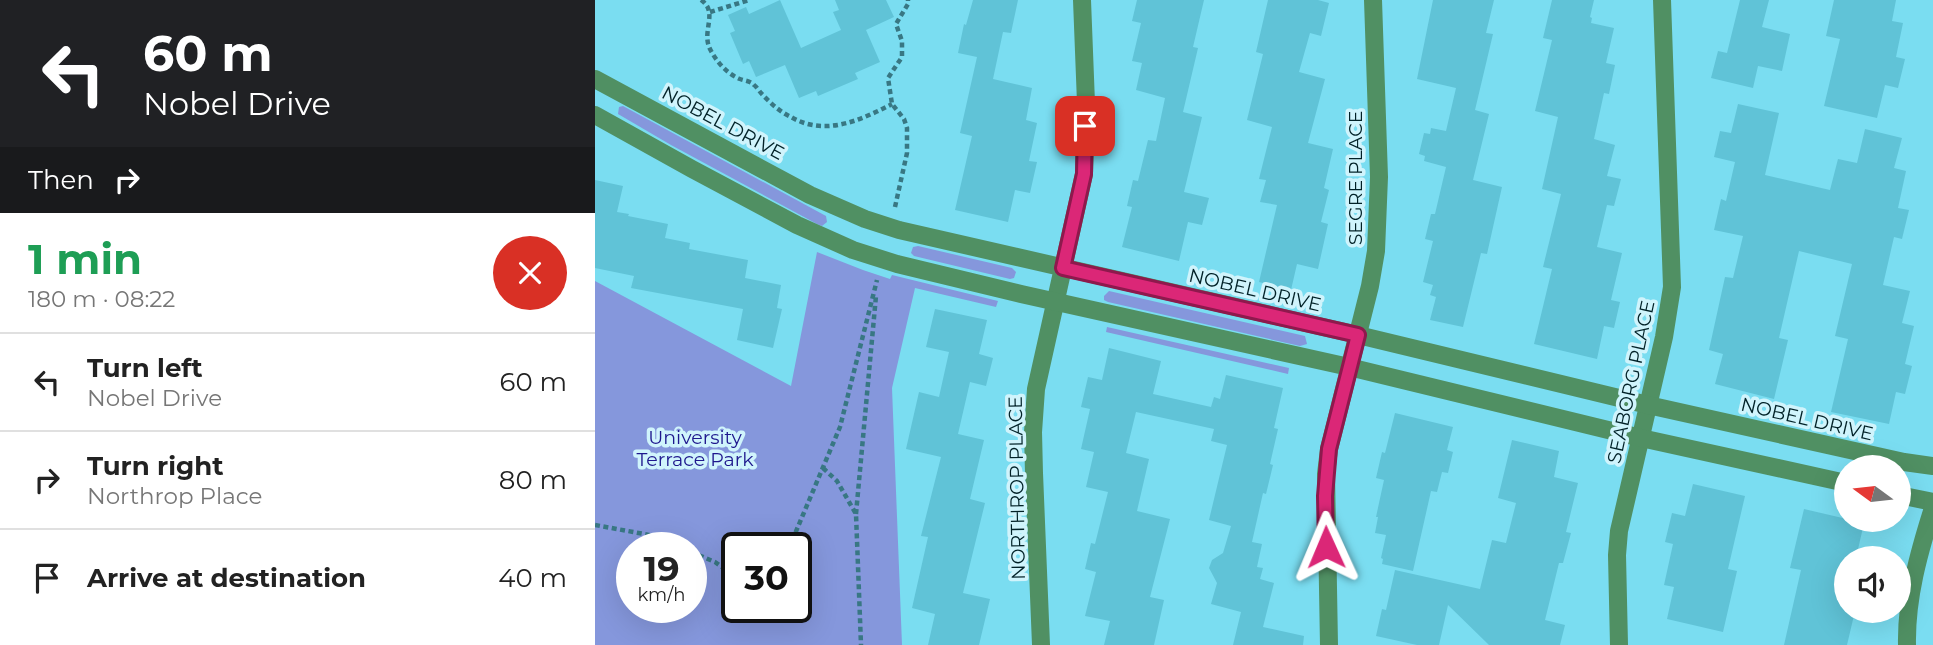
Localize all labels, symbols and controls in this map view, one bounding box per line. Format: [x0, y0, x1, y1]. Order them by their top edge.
text: 60 m [143, 24, 273, 83]
icon: left [28, 28, 119, 119]
street label: NOBEL DRIVE [658, 81, 788, 165]
text: Nobel Drive [143, 84, 331, 123]
pin [1055, 96, 1115, 156]
icon: arrive [1066, 107, 1104, 145]
street label: SEGRE PLACE [1344, 111, 1367, 245]
icon: right [108, 161, 146, 199]
text: Then [28, 164, 94, 196]
text: 1 min [28, 233, 142, 285]
button: close [493, 236, 567, 310]
street label: NOBEL DRIVE [1187, 264, 1323, 316]
text: 180 m · 08:22 [28, 285, 175, 313]
street label: SEABORG PLACE [1602, 298, 1660, 466]
text: Turn left [87, 352, 203, 384]
icon: left [28, 363, 66, 401]
text: 60 m [500, 366, 567, 398]
text: Nobel Drive [87, 384, 222, 412]
street label: NOBEL DRIVE [1739, 393, 1875, 445]
street label: NORTHROP PLACE [1004, 396, 1030, 580]
park label: University Terrace Park [636, 426, 754, 471]
text: Turn right [87, 450, 223, 482]
north arrow [1834, 455, 1911, 532]
map controls [1834, 455, 1911, 623]
icon: right [28, 461, 66, 499]
text: 80 m [499, 464, 567, 496]
text: Northrop Place [87, 482, 262, 510]
position arrow [1289, 510, 1363, 584]
speed limit sign: 30 [721, 532, 812, 623]
button: sound [1834, 546, 1911, 623]
text: 19 [643, 547, 680, 590]
icon: arrive [28, 559, 66, 597]
text: Arrive at destination [87, 562, 366, 594]
text: 40 m [498, 562, 567, 594]
text: km/h [637, 584, 686, 606]

